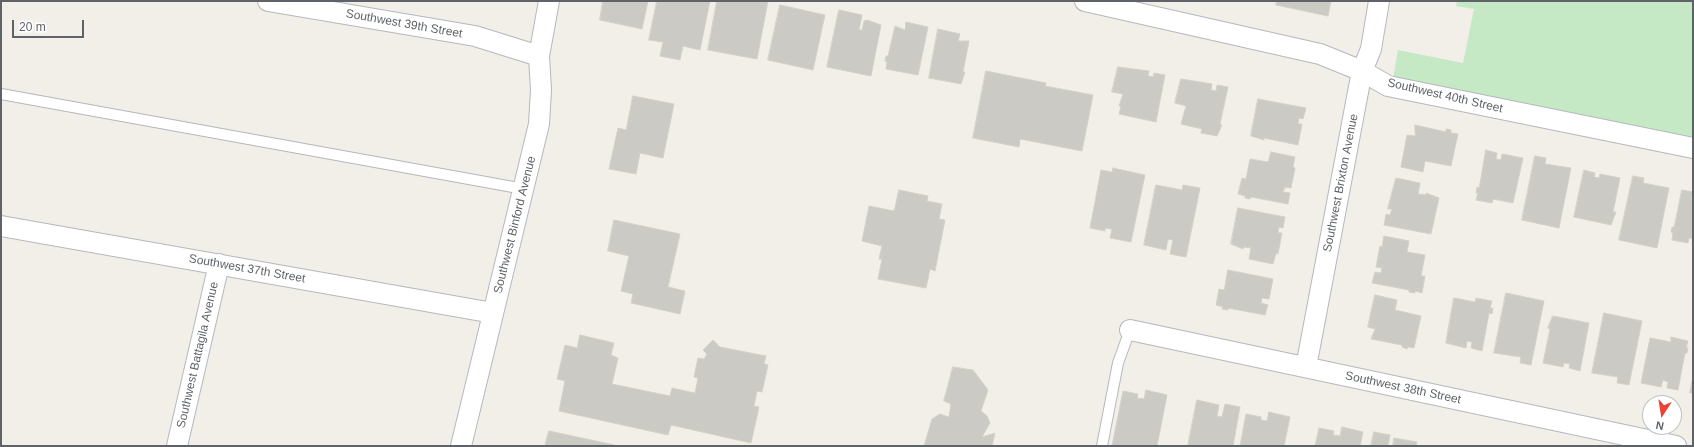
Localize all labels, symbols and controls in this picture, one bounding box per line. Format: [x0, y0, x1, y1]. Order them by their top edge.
street label: Southwest 39th Street [345, 7, 463, 41]
scale bar [14, 12, 86, 38]
text: 20 m [19, 20, 46, 34]
street label: Southwest 40th Street [1386, 76, 1504, 116]
street label: Southwest Brixton Avenue [1321, 113, 1361, 253]
street label: Southwest Binford Avenue [491, 155, 539, 295]
street label: Southwest 37th Street [188, 252, 306, 286]
street label: Southwest Battagila Avenue [174, 280, 222, 430]
street label: Southwest 38th Street [1344, 369, 1462, 407]
north arrow [1642, 395, 1682, 435]
text: N [1655, 419, 1665, 432]

